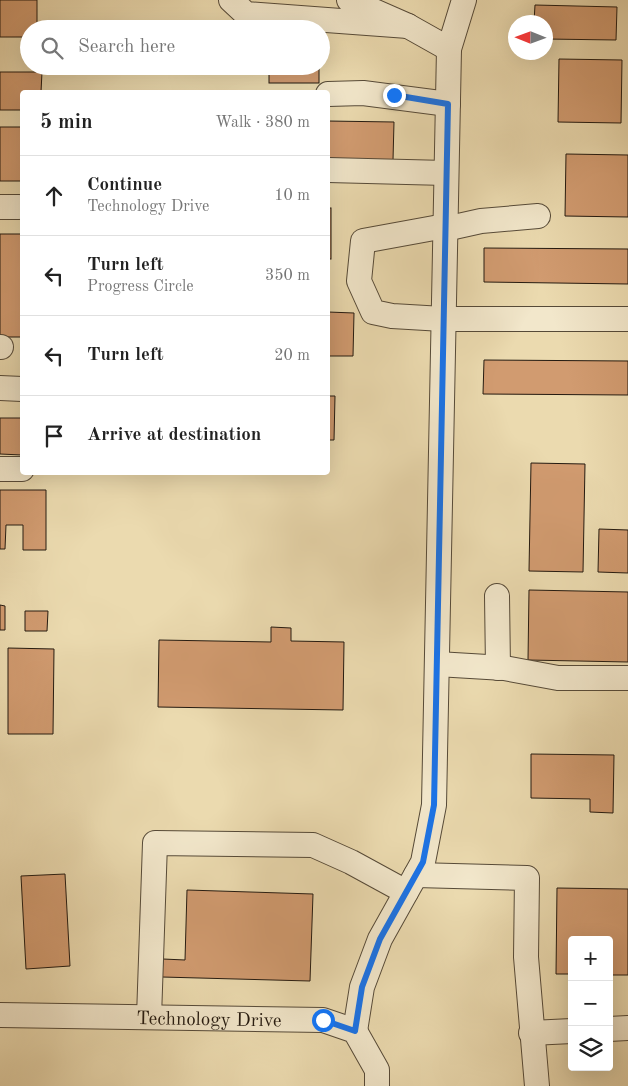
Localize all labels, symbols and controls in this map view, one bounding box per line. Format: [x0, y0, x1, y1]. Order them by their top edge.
north arrow [508, 15, 553, 60]
search box [20, 20, 330, 75]
icon: search [38, 34, 66, 62]
text: Search here [78, 38, 175, 57]
route end [383, 84, 406, 107]
text: 5 min [40, 112, 93, 133]
text: Walk · 380 m [215, 115, 310, 131]
text: Continue [87, 176, 162, 195]
icon: ahead [40, 182, 68, 210]
text: 10 m [274, 188, 310, 204]
text: Technology Drive [87, 199, 209, 215]
text: Turn left [87, 256, 164, 275]
icon: left [40, 262, 68, 290]
text: 350 m [265, 268, 310, 284]
text: Progress Circle [87, 279, 194, 295]
icon: left [40, 342, 68, 370]
text: Turn left [87, 346, 164, 365]
text: 20 m [274, 348, 310, 364]
icon: arrive [40, 422, 68, 450]
text: Arrive at destination [87, 426, 261, 445]
map controls [568, 936, 613, 1071]
button: + [568, 936, 613, 981]
button: − [568, 981, 613, 1026]
route start [312, 1009, 335, 1032]
street label: Technology Drive [136, 1010, 282, 1031]
button: layers [568, 1026, 613, 1071]

